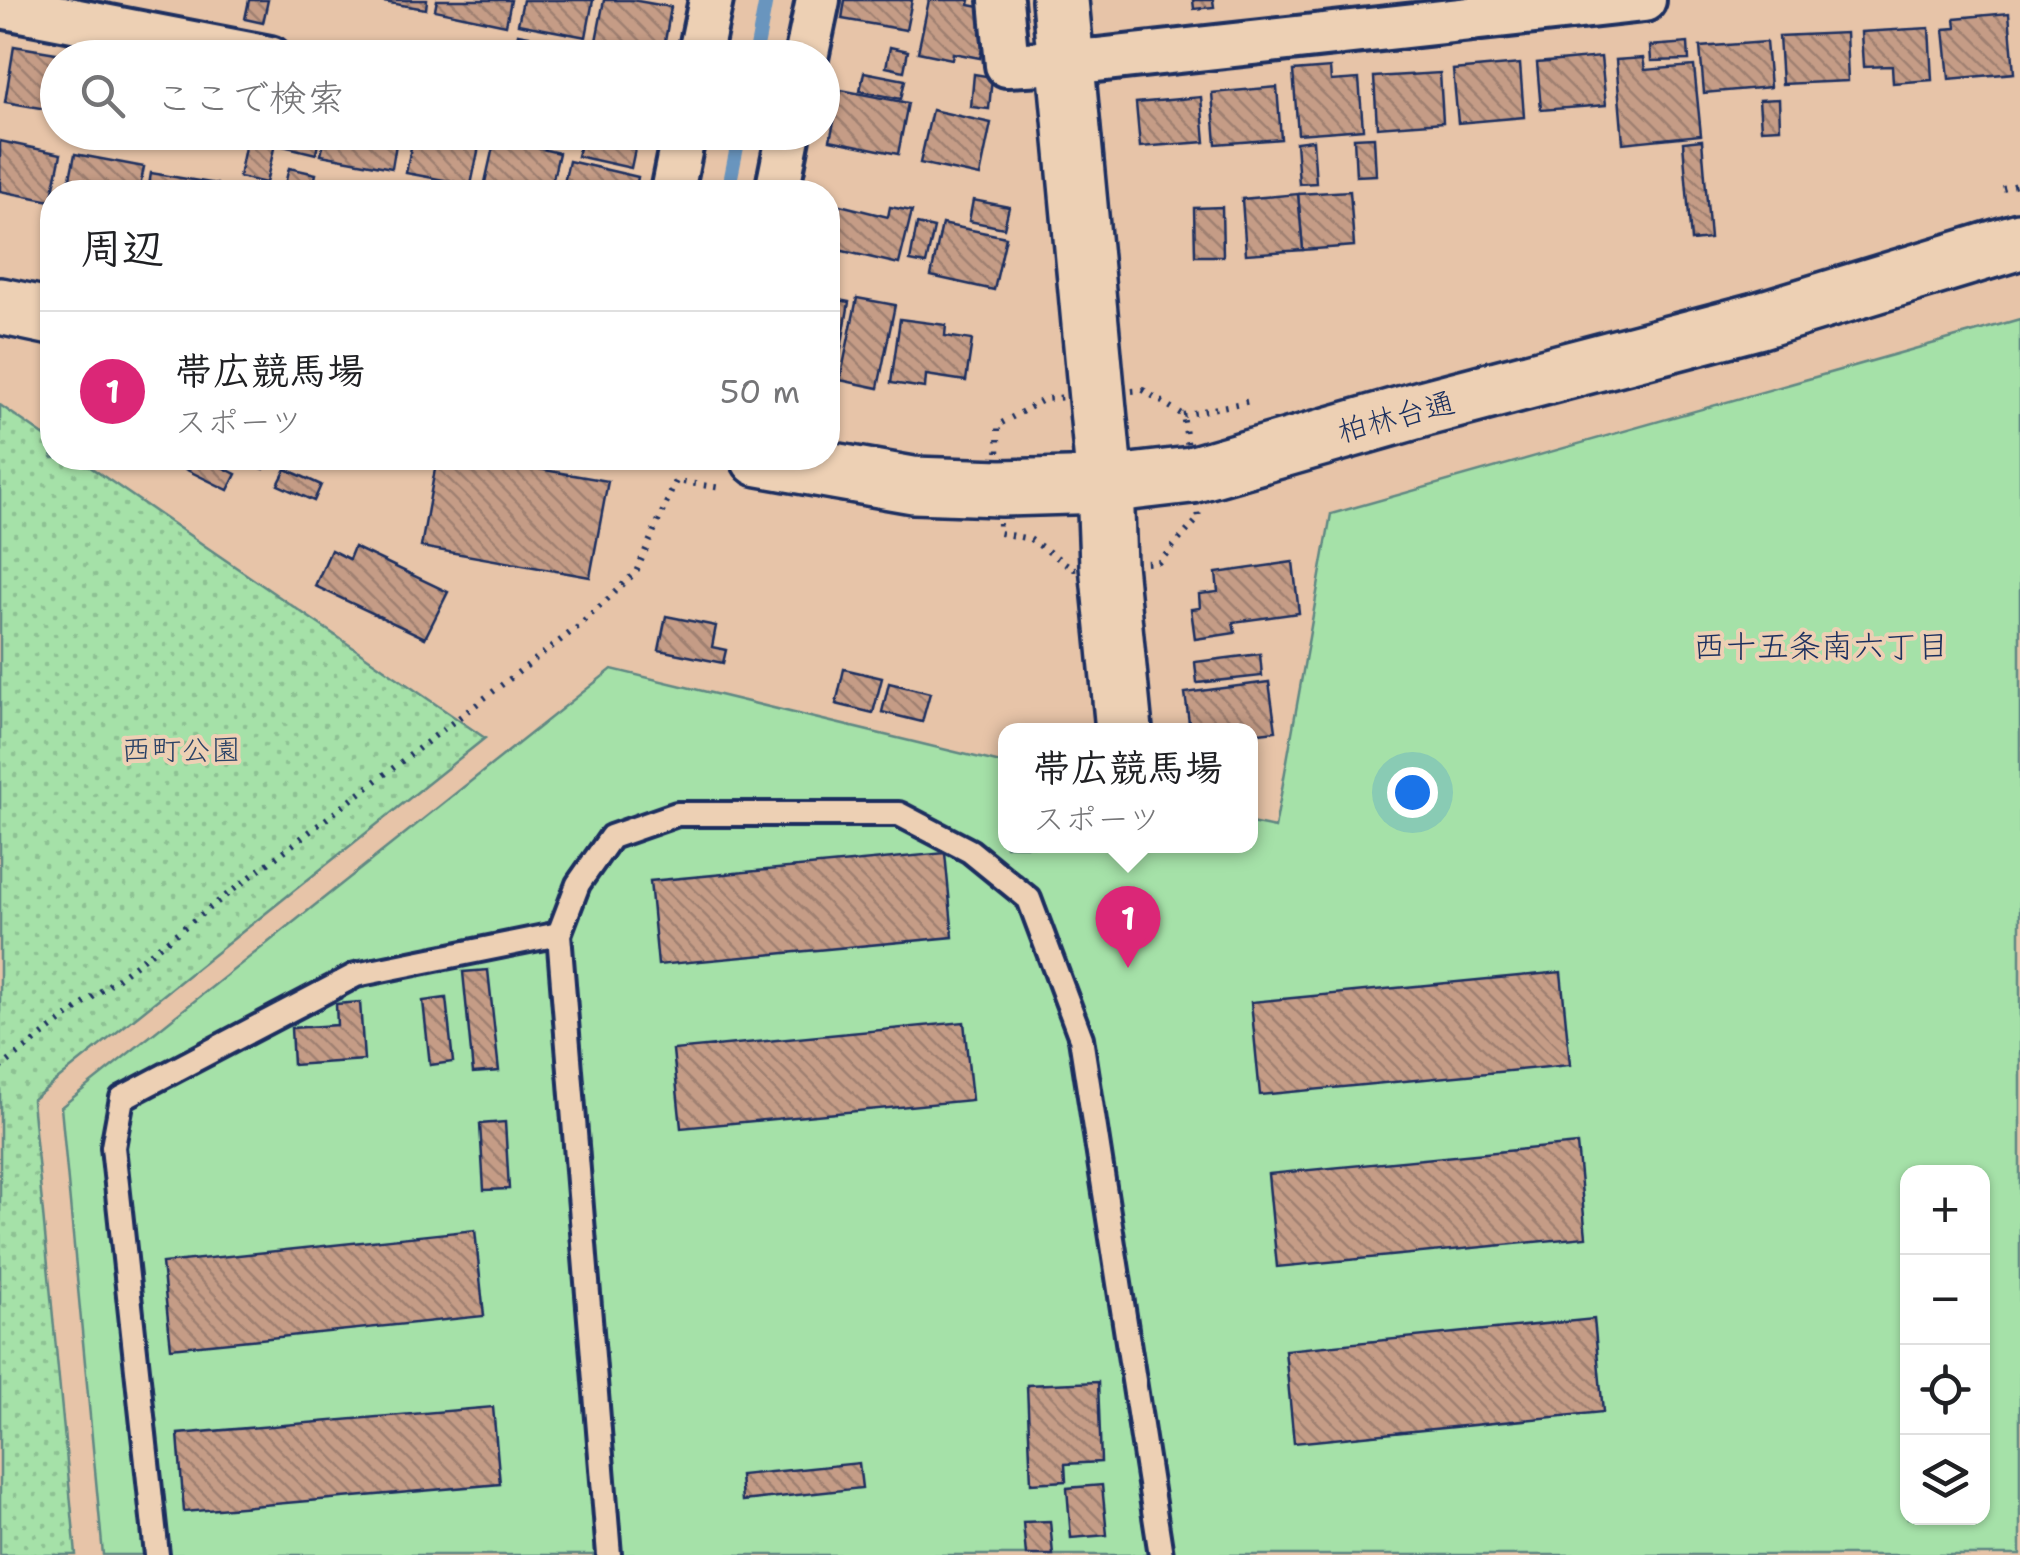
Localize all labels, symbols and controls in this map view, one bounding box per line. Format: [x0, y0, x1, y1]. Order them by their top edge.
search box [40, 40, 840, 150]
icon: search [75, 68, 130, 123]
text: ここで検索 [155, 72, 345, 123]
text: 周辺 [80, 220, 164, 276]
text: 帯広競馬場 [175, 345, 365, 396]
text: 1 [105, 370, 120, 413]
text: 50 m [720, 370, 800, 413]
street label: 柏林台通 [1333, 381, 1459, 452]
text: スポーツ [175, 400, 302, 443]
district label: 西十五条南六丁目 [1693, 624, 1949, 667]
popup [998, 723, 1258, 853]
park label: 西町公園 [121, 729, 241, 770]
text: 帯広競馬場 [1033, 742, 1223, 793]
your location [1387, 767, 1438, 818]
text: スポーツ [1033, 797, 1160, 840]
pin: 1 [1096, 886, 1160, 968]
map controls [1900, 1165, 1990, 1525]
button: + [1900, 1165, 1990, 1255]
button: − [1900, 1255, 1990, 1345]
button: locate [1900, 1345, 1990, 1435]
button: layers [1900, 1435, 1990, 1525]

